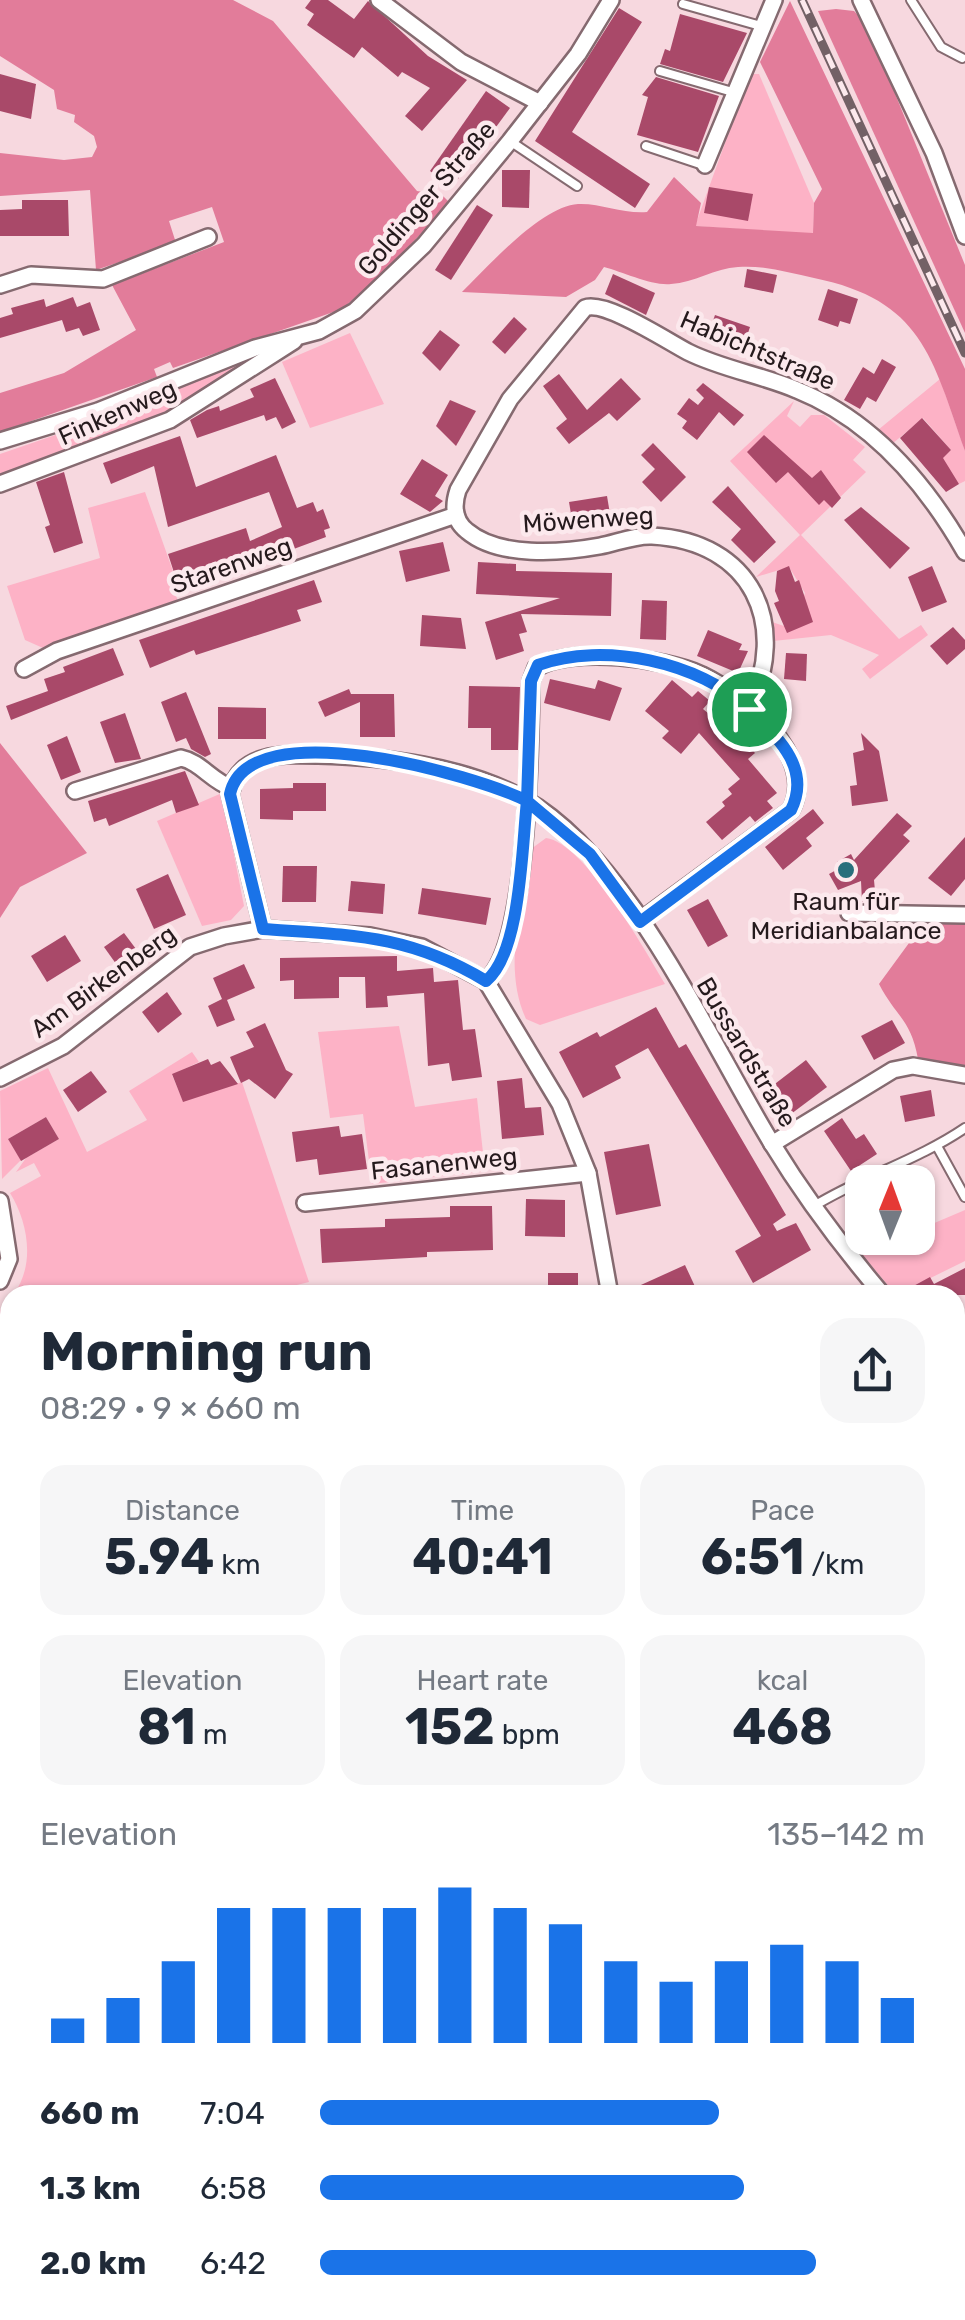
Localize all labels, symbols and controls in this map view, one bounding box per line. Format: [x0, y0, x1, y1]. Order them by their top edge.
street label: Goldinger Straße [352, 115, 501, 281]
street label: Habichtstraße [676, 305, 840, 396]
street label: Finkenweg [54, 374, 181, 451]
street label: Möwenweg [522, 500, 654, 539]
street label: Starenweg [167, 531, 295, 600]
pin [707, 667, 792, 752]
icon: arrive [722, 682, 777, 737]
marker: Raum für Meridianbalance [835, 859, 857, 881]
place label: Raum für Meridianbalance [751, 887, 941, 945]
street label: Am Birkenberg [25, 919, 181, 1044]
street label: Bussardstraße [690, 972, 803, 1132]
street label: Fasanenweg [369, 1141, 519, 1186]
north arrow [845, 1165, 935, 1255]
map controls [845, 1165, 935, 1255]
button: share [820, 1318, 925, 1423]
text: Morning run [40, 1319, 373, 1384]
text: 08:29 · 9 × 660 m [40, 1389, 301, 1427]
text: Distance [125, 1494, 240, 1527]
text: Time [451, 1494, 514, 1527]
text: Pace [750, 1494, 815, 1527]
text: 5.94 [104, 1527, 214, 1587]
text: 40:41 [412, 1527, 553, 1587]
text: 6:51 [701, 1527, 805, 1587]
text: km [214, 1548, 261, 1581]
text: /km [805, 1548, 864, 1581]
text: Elevation [123, 1664, 242, 1697]
text: Heart rate [417, 1664, 548, 1697]
text: kcal [757, 1664, 808, 1697]
text: 81 [137, 1697, 196, 1757]
text: 152 [405, 1697, 495, 1757]
text: 468 [732, 1697, 833, 1757]
text: m [196, 1718, 228, 1751]
text: bpm [495, 1718, 560, 1751]
text: Elevation [40, 1815, 177, 1853]
text: 135–142 m [767, 1815, 925, 1853]
text: 660 m [40, 2094, 140, 2132]
text: 7:04 [200, 2094, 265, 2132]
text: 1.3 km [40, 2169, 141, 2207]
text: 6:58 [200, 2169, 267, 2207]
text: 2.0 km [40, 2244, 146, 2282]
text: 6:42 [200, 2244, 266, 2282]

